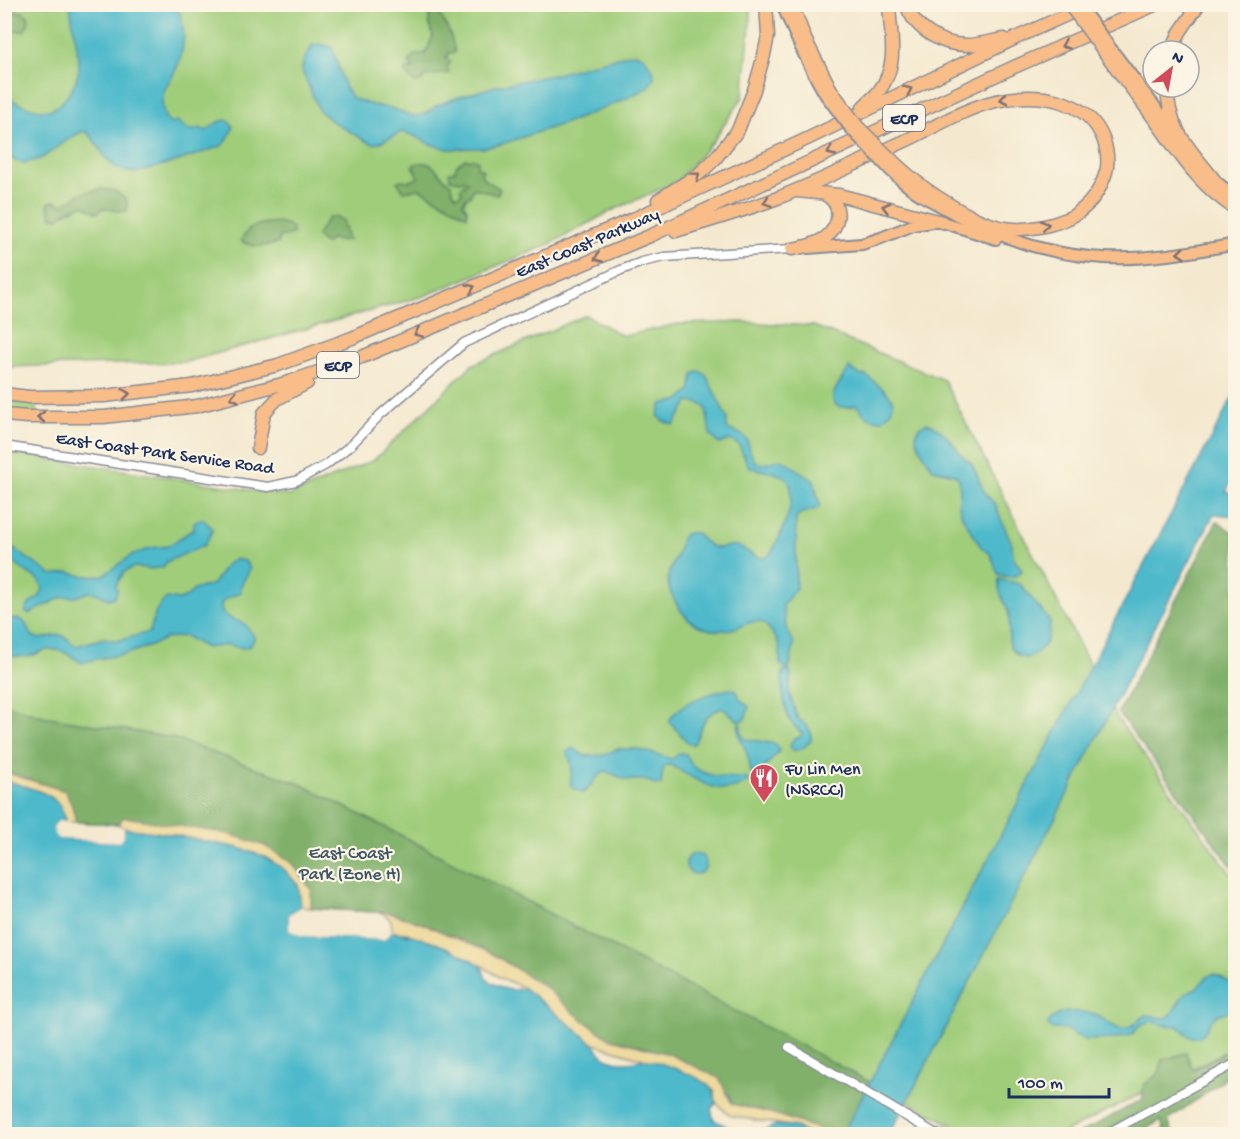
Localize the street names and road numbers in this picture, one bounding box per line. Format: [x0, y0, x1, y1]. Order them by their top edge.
road number: ECP [883, 105, 925, 131]
street label: East Coast Parkway [513, 205, 663, 284]
road number: ECP [317, 352, 359, 378]
street label: East Coast Park Service Road [54, 429, 277, 480]

